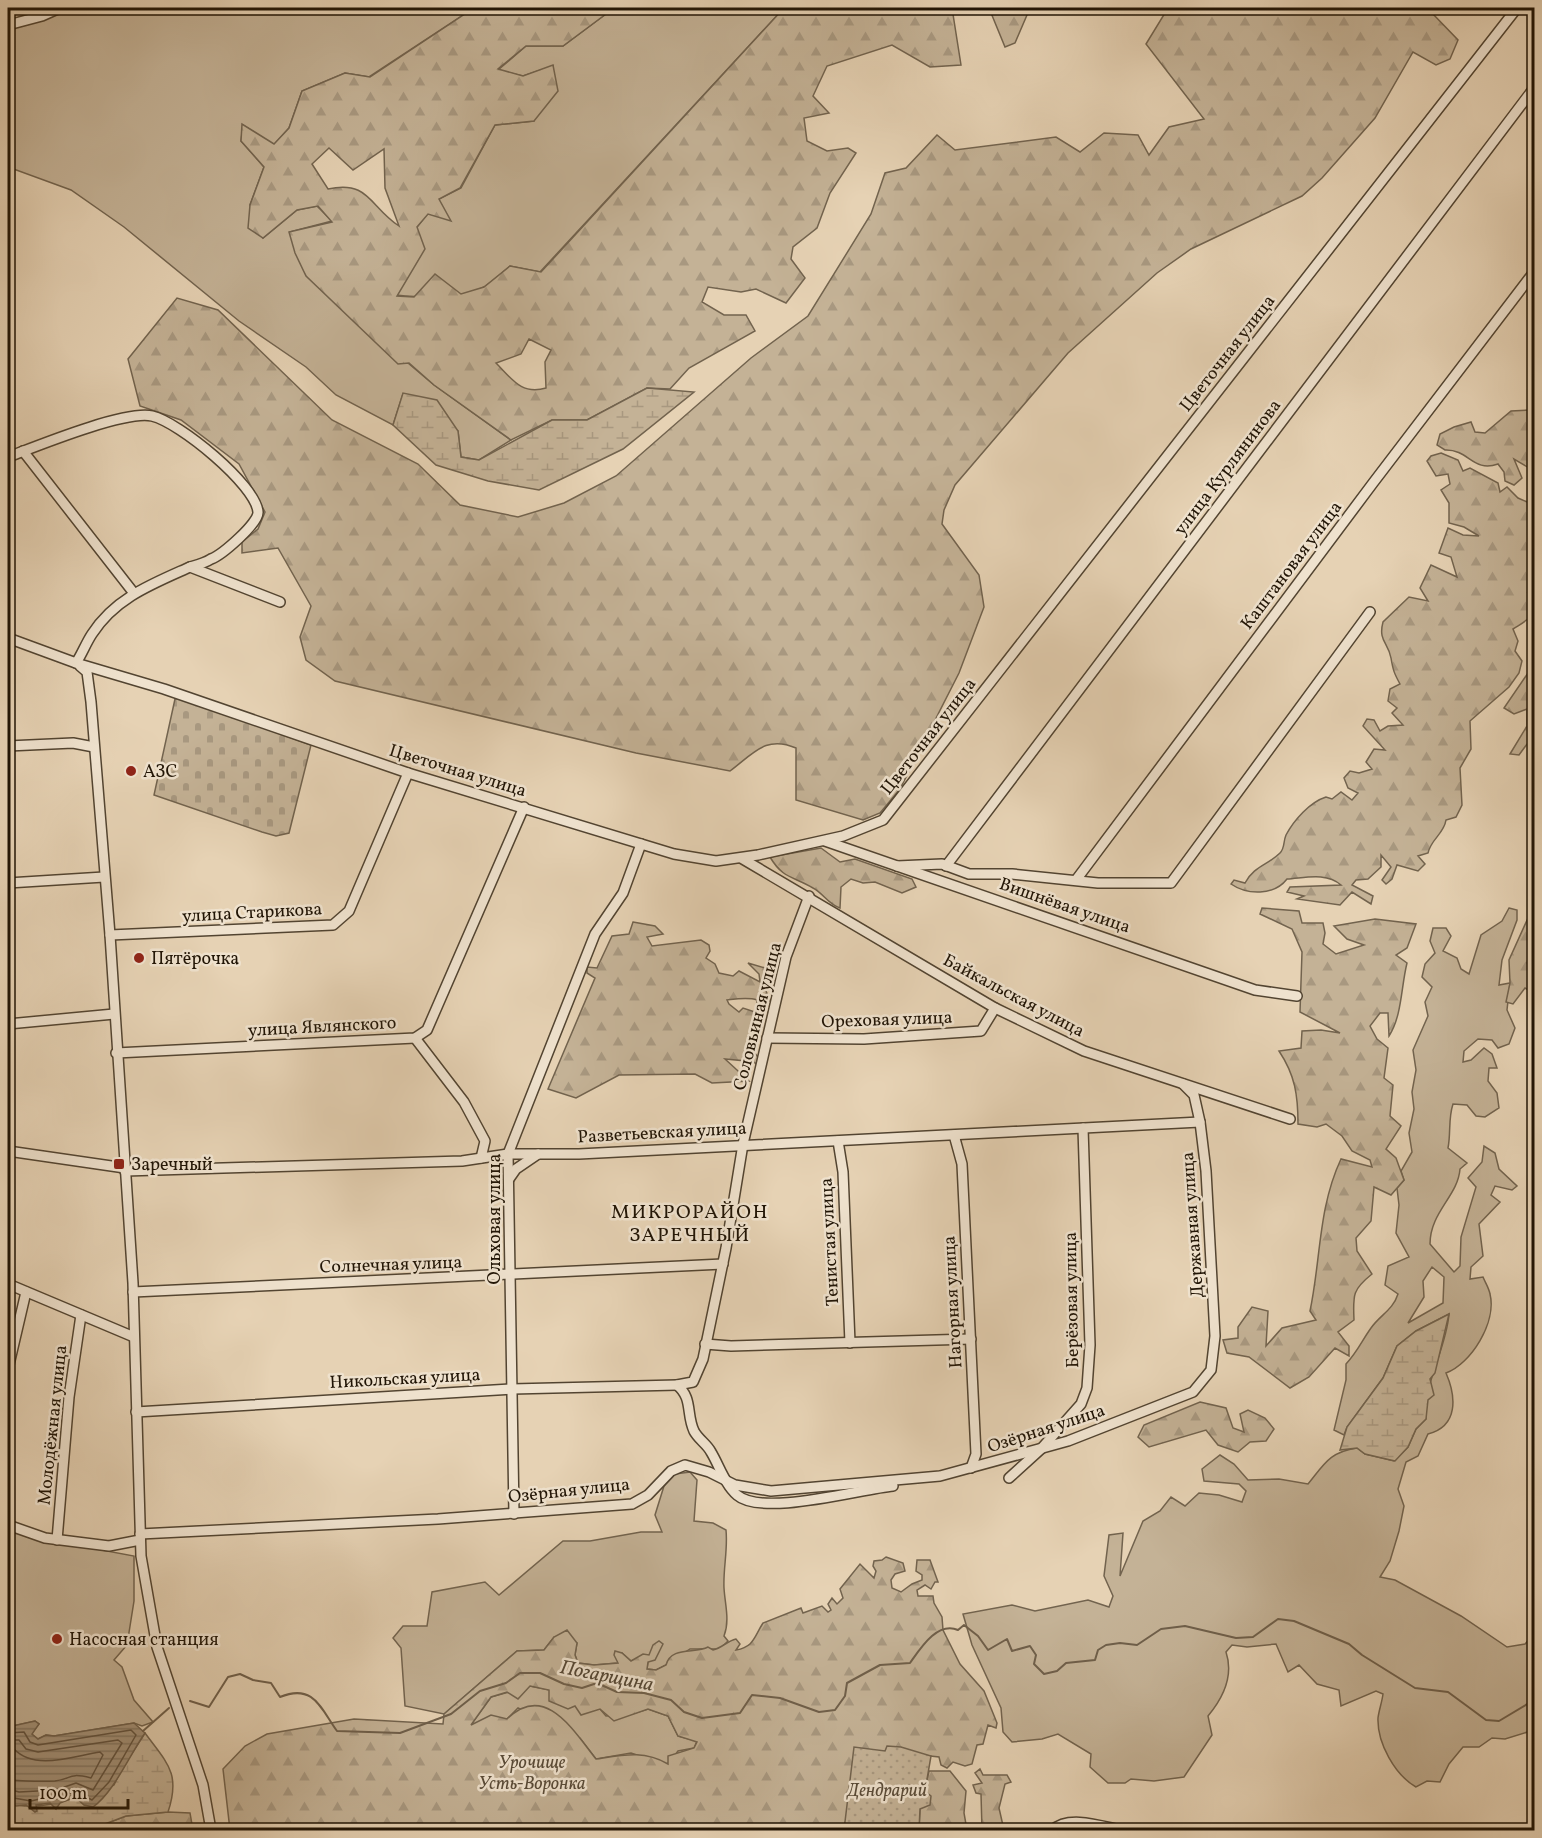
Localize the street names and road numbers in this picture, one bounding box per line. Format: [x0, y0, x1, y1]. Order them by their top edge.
street label: Цветочная улица [1174, 290, 1282, 418]
street label: улица Курлянинова [1169, 395, 1288, 541]
street label: Каштановая улица [1236, 496, 1349, 635]
street label: Цветочная улица [875, 673, 983, 801]
street label: Цветочная улица [386, 739, 529, 804]
street label: Вишнёвая улица [996, 872, 1134, 941]
street label: улица Старикова [181, 897, 323, 930]
street label: Соловьиная улица [728, 940, 789, 1093]
street label: Байкальская улица [938, 948, 1089, 1044]
street label: Ореховая улица [821, 1006, 953, 1035]
street label: улица Являнского [247, 1011, 397, 1044]
street label: Разветьевская улица [577, 1117, 747, 1150]
street label: Державная улица [1176, 1151, 1211, 1299]
street label: Ольховая улица [483, 1154, 508, 1284]
street label: Тенистая улица [815, 1177, 846, 1307]
street label: Берёзовая улица [1059, 1231, 1086, 1368]
street label: Нагорная улица [938, 1235, 969, 1369]
street label: Солнечная улица [319, 1251, 463, 1280]
street label: Молодёжная улица [33, 1344, 74, 1506]
street label: Никольская улица [329, 1363, 481, 1396]
street label: Озёрная улица [984, 1399, 1109, 1460]
street label: Озёрная улица [507, 1473, 631, 1510]

